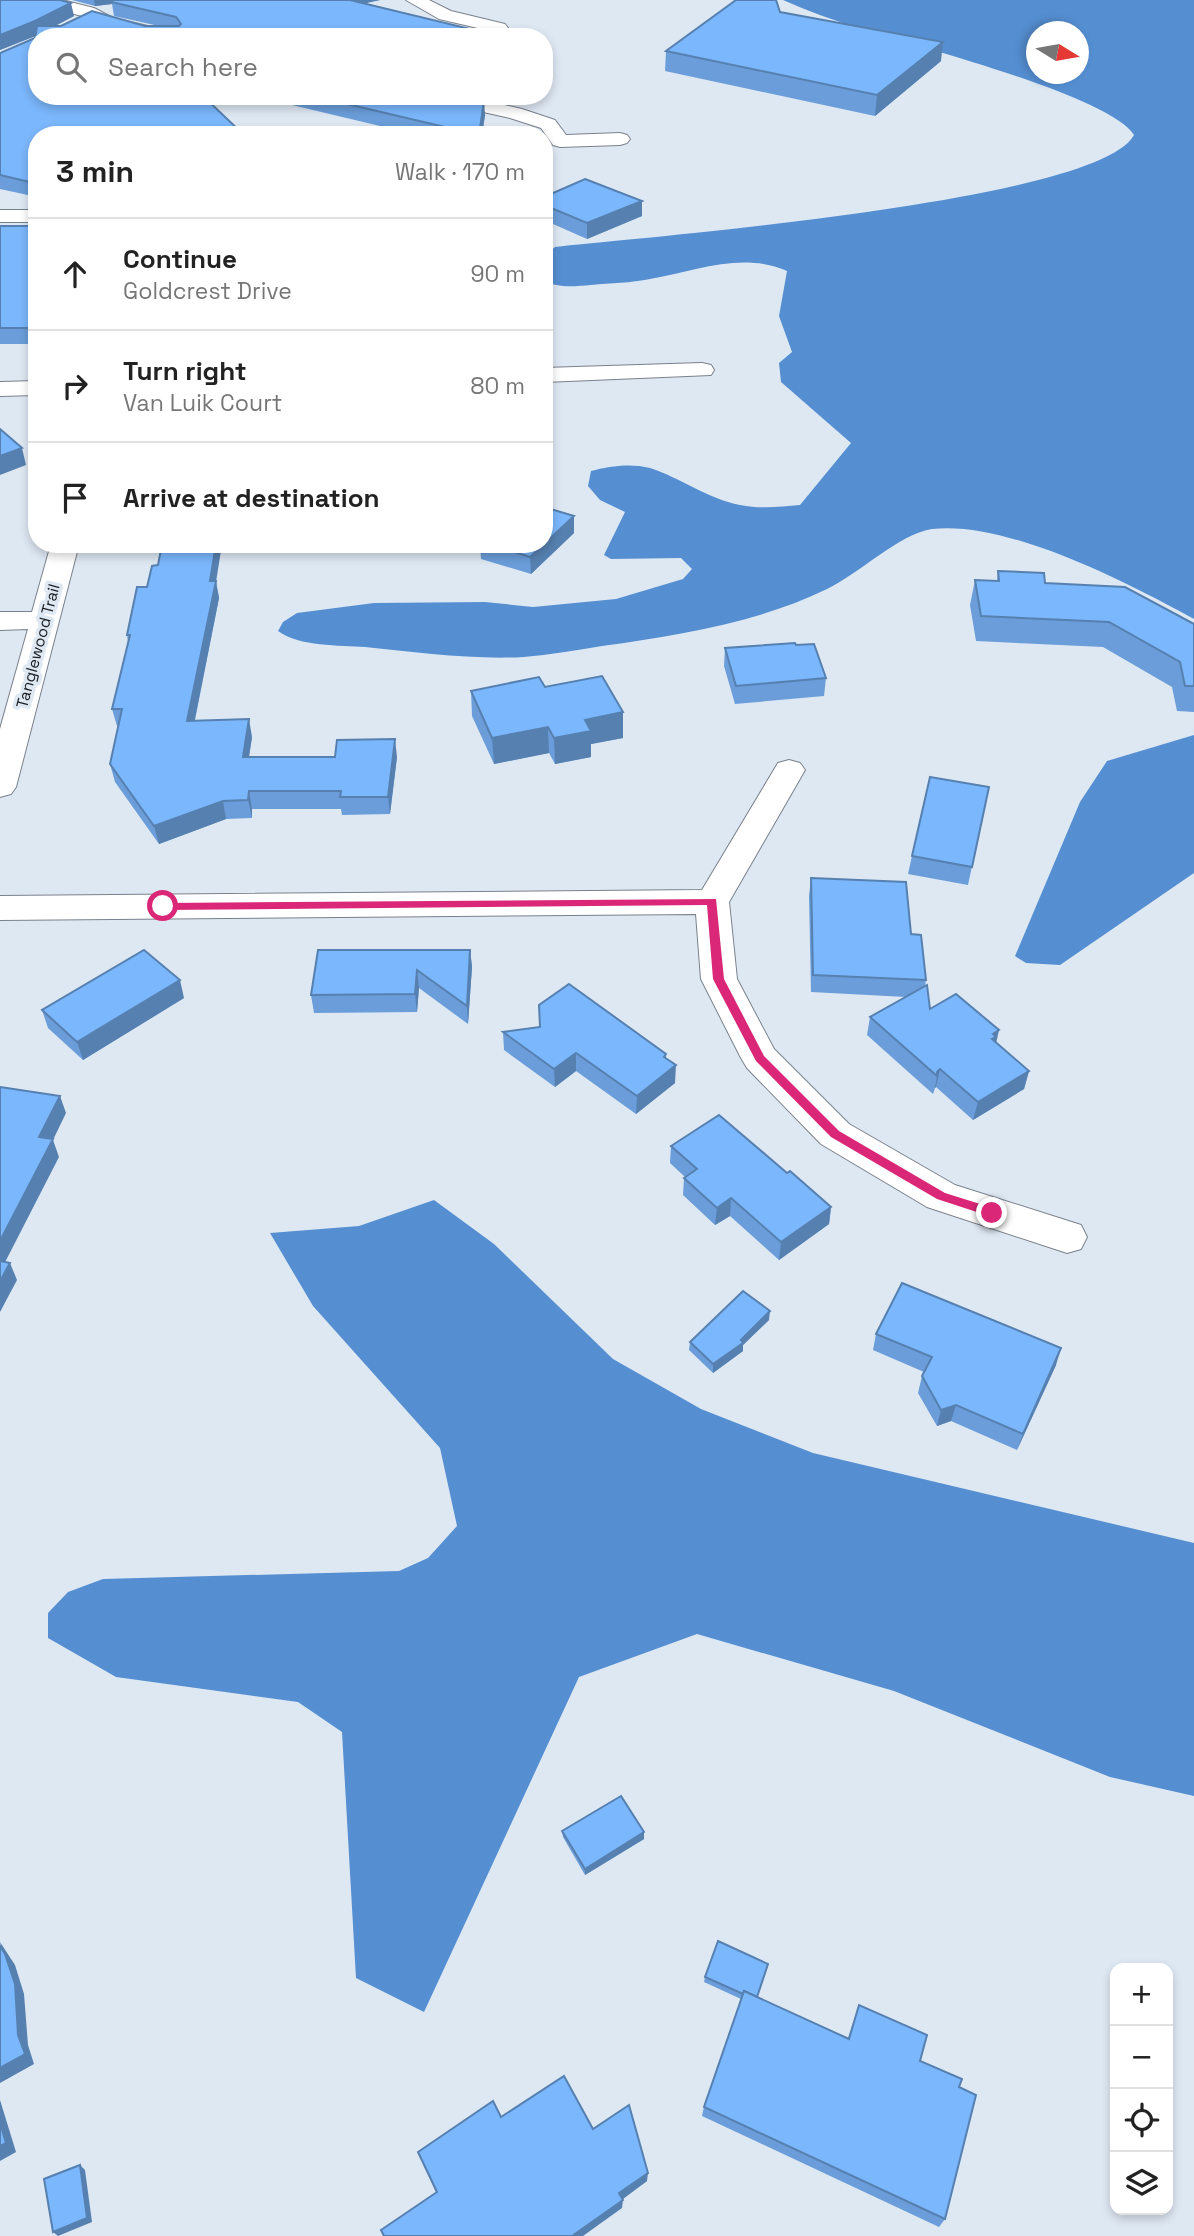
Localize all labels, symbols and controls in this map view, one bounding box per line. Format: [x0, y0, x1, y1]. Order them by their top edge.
north arrow [1026, 21, 1089, 84]
search box [28, 28, 553, 105]
icon: search [52, 48, 90, 86]
text: Search here [108, 50, 258, 84]
text: 3 min [56, 152, 134, 191]
text: Walk · 170 m [395, 157, 525, 187]
text: Continue [123, 242, 237, 276]
icon: ahead [56, 255, 94, 293]
text: 90 m [470, 259, 525, 289]
text: Goldcrest Drive [123, 276, 292, 306]
text: Turn right [123, 354, 247, 388]
icon: right [56, 367, 94, 405]
text: 80 m [470, 371, 525, 401]
text: Van Luik Court [123, 388, 282, 418]
icon: arrive [56, 479, 94, 517]
text: Arrive at destination [123, 481, 380, 515]
street label: Tanglewood Trail [11, 581, 65, 711]
route start [147, 890, 178, 921]
route end [976, 1197, 1007, 1228]
map controls [1110, 1963, 1173, 2215]
button: + [1110, 1963, 1173, 2026]
button: − [1110, 2026, 1173, 2089]
button: locate [1110, 2089, 1173, 2152]
button: layers [1110, 2152, 1173, 2215]

